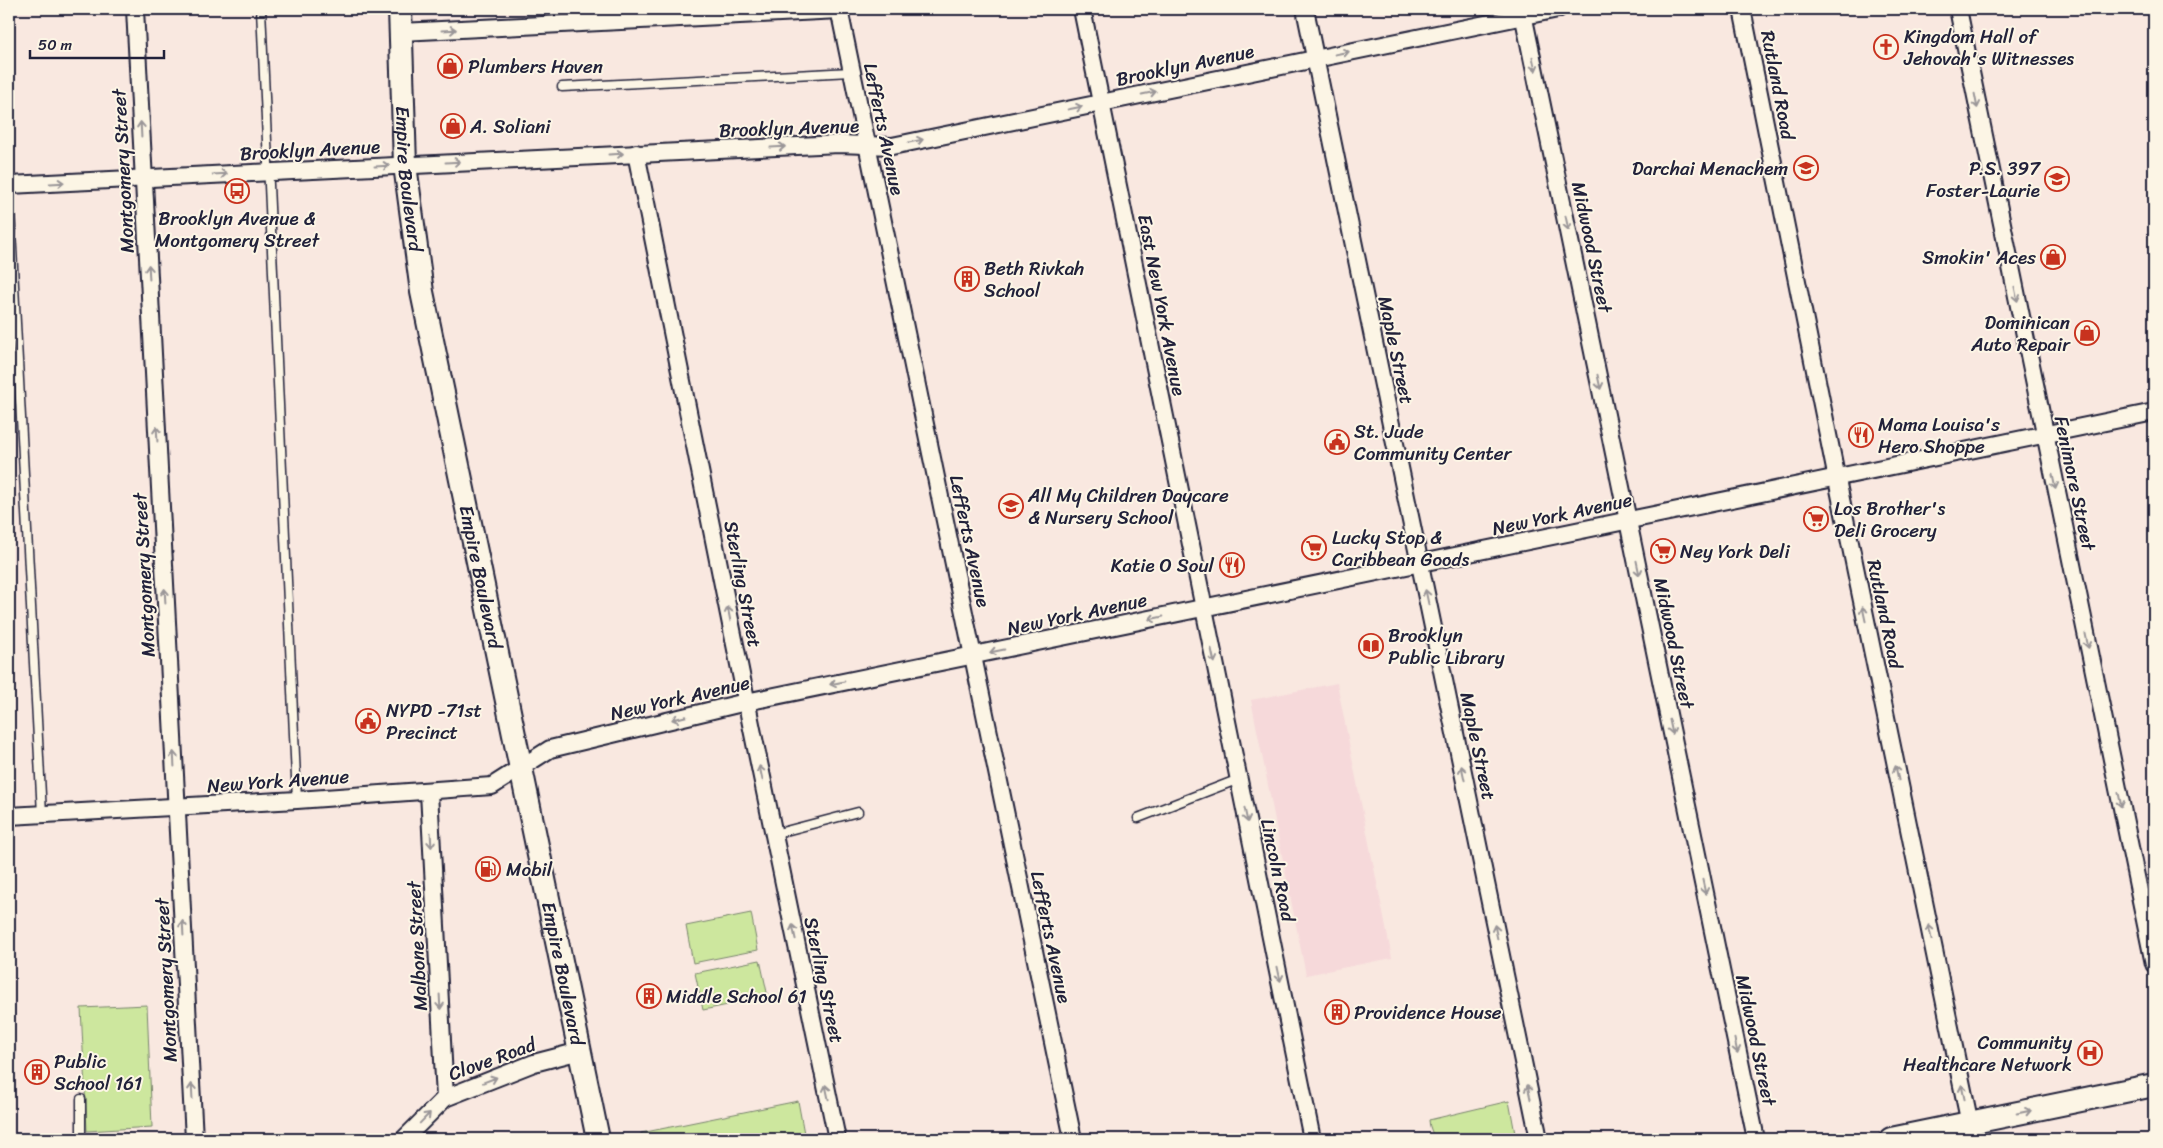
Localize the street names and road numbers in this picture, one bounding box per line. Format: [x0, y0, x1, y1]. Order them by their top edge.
street label: Rutland Road [1751, 28, 1805, 143]
street label: Brooklyn Avenue [1113, 34, 1257, 96]
street label: Lefferts Avenue [854, 60, 914, 198]
street label: Montgomery Street [102, 87, 144, 254]
street label: Empire Boulevard [387, 105, 433, 255]
street label: Brooklyn Avenue [718, 109, 860, 147]
street label: Brooklyn Avenue [239, 130, 381, 170]
street label: Midwood Street [1562, 178, 1622, 317]
street label: East New York Avenue [1128, 211, 1196, 399]
street label: Maple Street [1368, 293, 1424, 407]
street label: Fenimore Street [2045, 413, 2106, 555]
street label: Lefferts Avenue [940, 472, 1000, 610]
street label: New York Avenue [1489, 483, 1635, 545]
street label: Montgomery Street [123, 491, 165, 658]
street label: Empire Boulevard [450, 502, 513, 653]
street label: Sterling Street [715, 518, 771, 650]
street label: Rutland Road [1857, 556, 1913, 673]
street label: Midwood Street [1644, 574, 1704, 713]
street label: New York Avenue [1004, 583, 1150, 645]
street label: New York Avenue [607, 666, 753, 730]
street label: Maple Street [1450, 689, 1506, 803]
street label: New York Avenue [206, 760, 350, 802]
street label: Lincoln Road [1251, 815, 1305, 925]
street label: Lefferts Avenue [1021, 868, 1081, 1006]
street label: Malbone Street [397, 879, 437, 1012]
street label: Montgomery Street [145, 896, 187, 1063]
street label: Empire Boulevard [533, 898, 595, 1050]
street label: Sterling Street [795, 914, 853, 1046]
street label: Midwood Street [1726, 971, 1786, 1110]
street label: Clove Road [444, 1027, 542, 1090]

